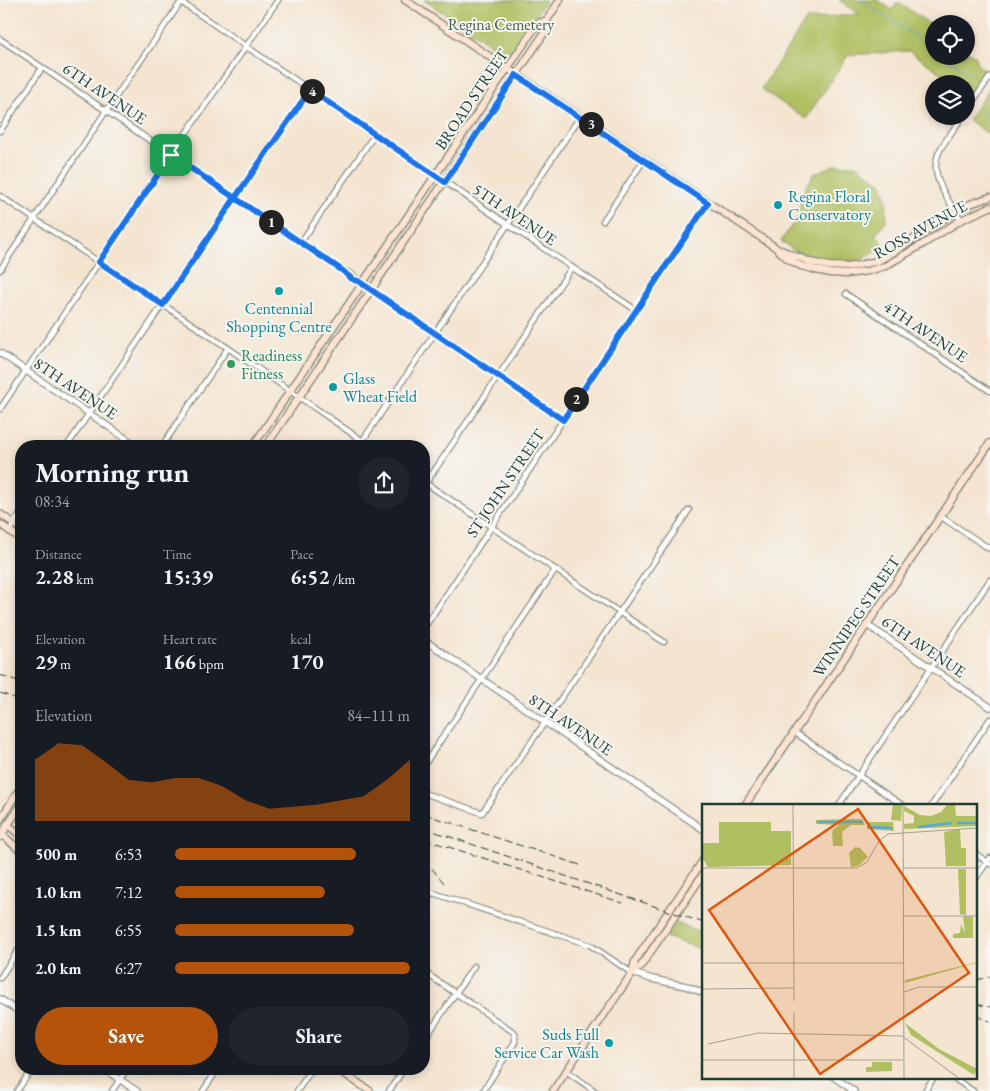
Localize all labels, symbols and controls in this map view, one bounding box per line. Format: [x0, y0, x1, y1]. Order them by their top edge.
park label: Regina Cemetery [448, 14, 555, 35]
map controls [925, 15, 975, 125]
button: locate [925, 15, 975, 65]
street label: BROAD STREET [430, 45, 513, 154]
street label: 6TH AVENUE [59, 58, 151, 129]
button: layers [925, 75, 975, 125]
pin: 4 [300, 78, 324, 104]
text: 4 [309, 82, 316, 100]
pin: 3 [578, 112, 604, 136]
text: 3 [588, 115, 595, 133]
pin [150, 134, 192, 176]
icon: arrive [157, 141, 185, 169]
street label: 5TH AVENUE [469, 179, 561, 250]
place label: Regina Floral Conservatory [788, 186, 872, 225]
street label: ROSS AVENUE [870, 195, 971, 264]
marker: Regina Floral Conservatory [772, 199, 784, 211]
pin: 1 [258, 210, 284, 234]
text: 1 [268, 213, 275, 231]
marker: Centennial Shopping Centre [273, 285, 285, 297]
street label: 4TH AVENUE [880, 296, 972, 367]
place label: Centennial Shopping Centre [226, 298, 332, 337]
place label: Readiness Fitness [241, 345, 302, 384]
street label: 8TH AVENUE [30, 353, 122, 424]
marker: Readiness Fitness [225, 358, 237, 370]
place label: Glass Wheat Field [343, 368, 418, 407]
marker: Glass Wheat Field [327, 381, 339, 393]
pin: 2 [564, 386, 588, 412]
text: 2 [573, 390, 580, 408]
street label: ST JOHN STREET [461, 425, 550, 541]
text: Morning run [35, 454, 189, 490]
button: share [358, 457, 410, 509]
text: 08:34 [35, 491, 70, 512]
text: Distance [35, 545, 82, 563]
text: Time [163, 545, 192, 563]
text: Pace [290, 545, 314, 563]
street label: WINNIPEG STREET [808, 551, 905, 681]
text: 2.28 [35, 563, 74, 590]
text: 15:39 [163, 563, 213, 590]
text: 6:52 [290, 563, 330, 590]
text: km [74, 570, 94, 588]
text: /km [330, 570, 355, 588]
street label: 6TH AVENUE [878, 611, 970, 682]
text: Elevation [35, 630, 85, 648]
text: Heart rate [163, 630, 217, 648]
text: kcal [290, 630, 311, 648]
text: 29 [35, 648, 57, 675]
text: 166 [163, 648, 196, 675]
text: 170 [290, 648, 324, 675]
text: m [57, 655, 71, 673]
text: bpm [196, 655, 224, 673]
street label: 8TH AVENUE [525, 689, 617, 760]
text: Elevation [35, 705, 93, 726]
text: 84–111 m [347, 705, 410, 726]
inset map [702, 804, 978, 1078]
text: 500 m [35, 844, 77, 865]
text: 6:53 [115, 844, 142, 865]
text: 1.0 km [35, 882, 81, 903]
text: 7:12 [115, 882, 142, 903]
text: 1.5 km [35, 920, 81, 941]
text: 6:55 [115, 920, 142, 941]
text: 2.0 km [35, 958, 81, 979]
text: 6:27 [115, 958, 142, 979]
button: Save [35, 1007, 218, 1065]
button: Share [228, 1007, 410, 1065]
place label: Suds Full Service Car Wash [494, 1024, 599, 1063]
marker: Suds Full Service Car Wash [603, 1037, 615, 1049]

